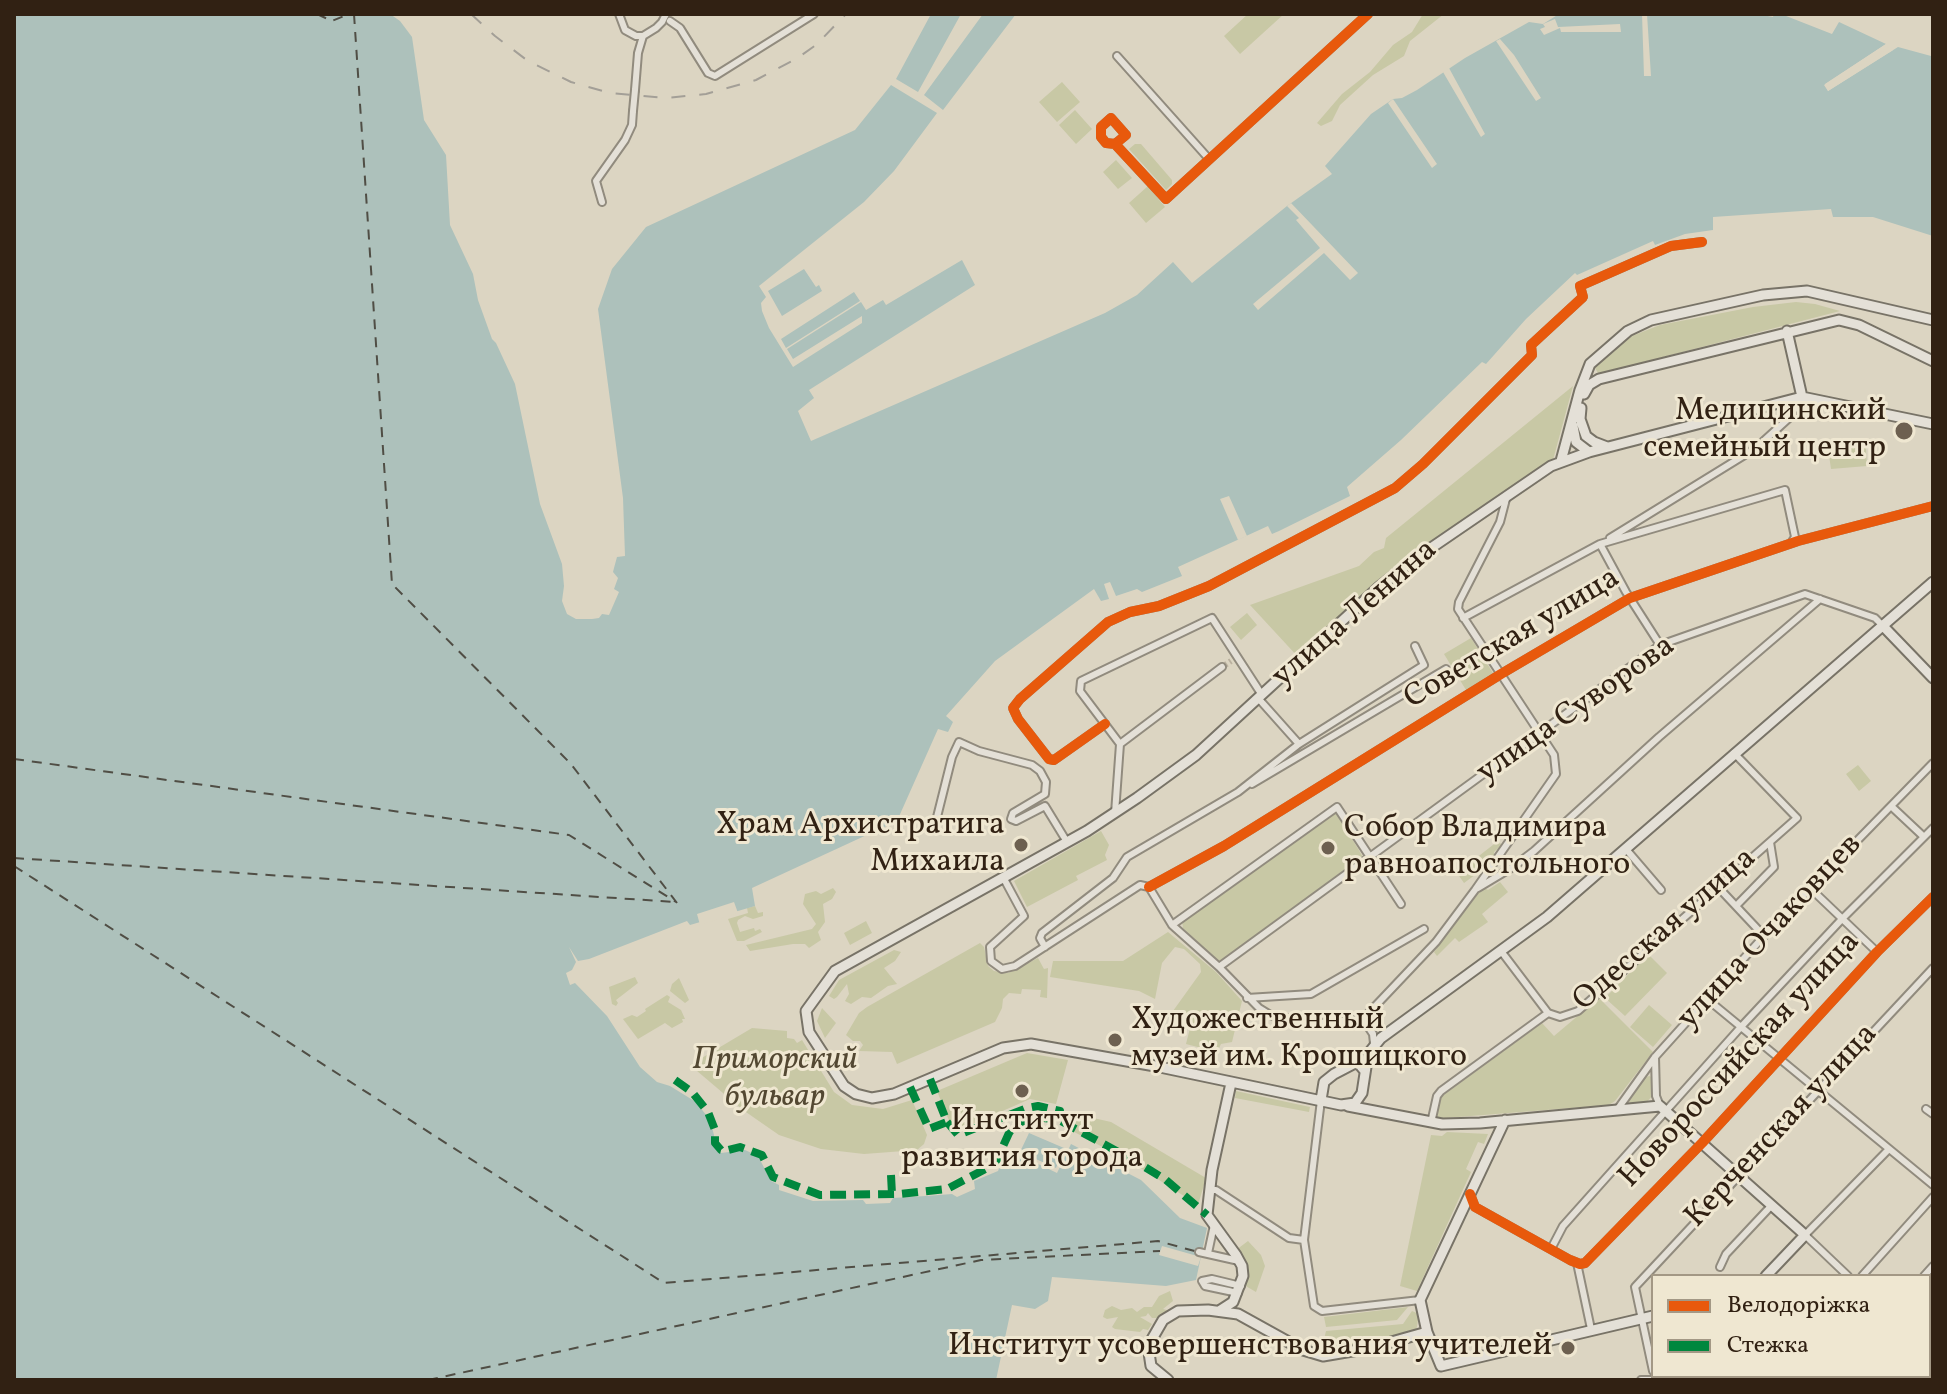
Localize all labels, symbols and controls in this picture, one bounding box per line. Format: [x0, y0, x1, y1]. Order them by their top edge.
place label: Медицинский семейный центр [1643, 394, 1886, 469]
marker: Медицинский семейный центр [1893, 420, 1915, 442]
street label: улица Ленина [1265, 533, 1447, 697]
street label: Советская улица [1398, 561, 1628, 719]
street label: улица Суворова [1470, 628, 1684, 794]
place label: Храм Архистратига Михаила [716, 808, 1005, 883]
place label: Собор Владимира равноапостольного [1344, 811, 1630, 886]
street label: улица Очаковцев [1671, 827, 1871, 1039]
marker: Храм Архистратига Михаила [1012, 836, 1030, 854]
marker: Собор Владимира равноапостольного [1319, 839, 1337, 857]
street label: Одесская улица [1566, 841, 1766, 1021]
street label: Новороссийская улица [1612, 925, 1870, 1197]
place label: Художественный музей им. Крошицкого [1131, 1003, 1467, 1078]
street label: Керченская улица [1679, 1017, 1887, 1237]
marker: Художественный музей им. Крошицкого [1106, 1031, 1124, 1049]
park label: Приморский бульвар [693, 1043, 857, 1118]
marker: Институт развития города [1013, 1082, 1031, 1100]
place label: Институт развития города [901, 1104, 1143, 1179]
legend [1651, 1274, 1931, 1378]
text: Велодоріжка [1727, 1289, 1870, 1323]
place label: Институт усовершенствования учителей [948, 1329, 1552, 1367]
text: Стежка [1727, 1329, 1809, 1363]
marker: Институт усовершенствования учителей [1559, 1339, 1577, 1357]

